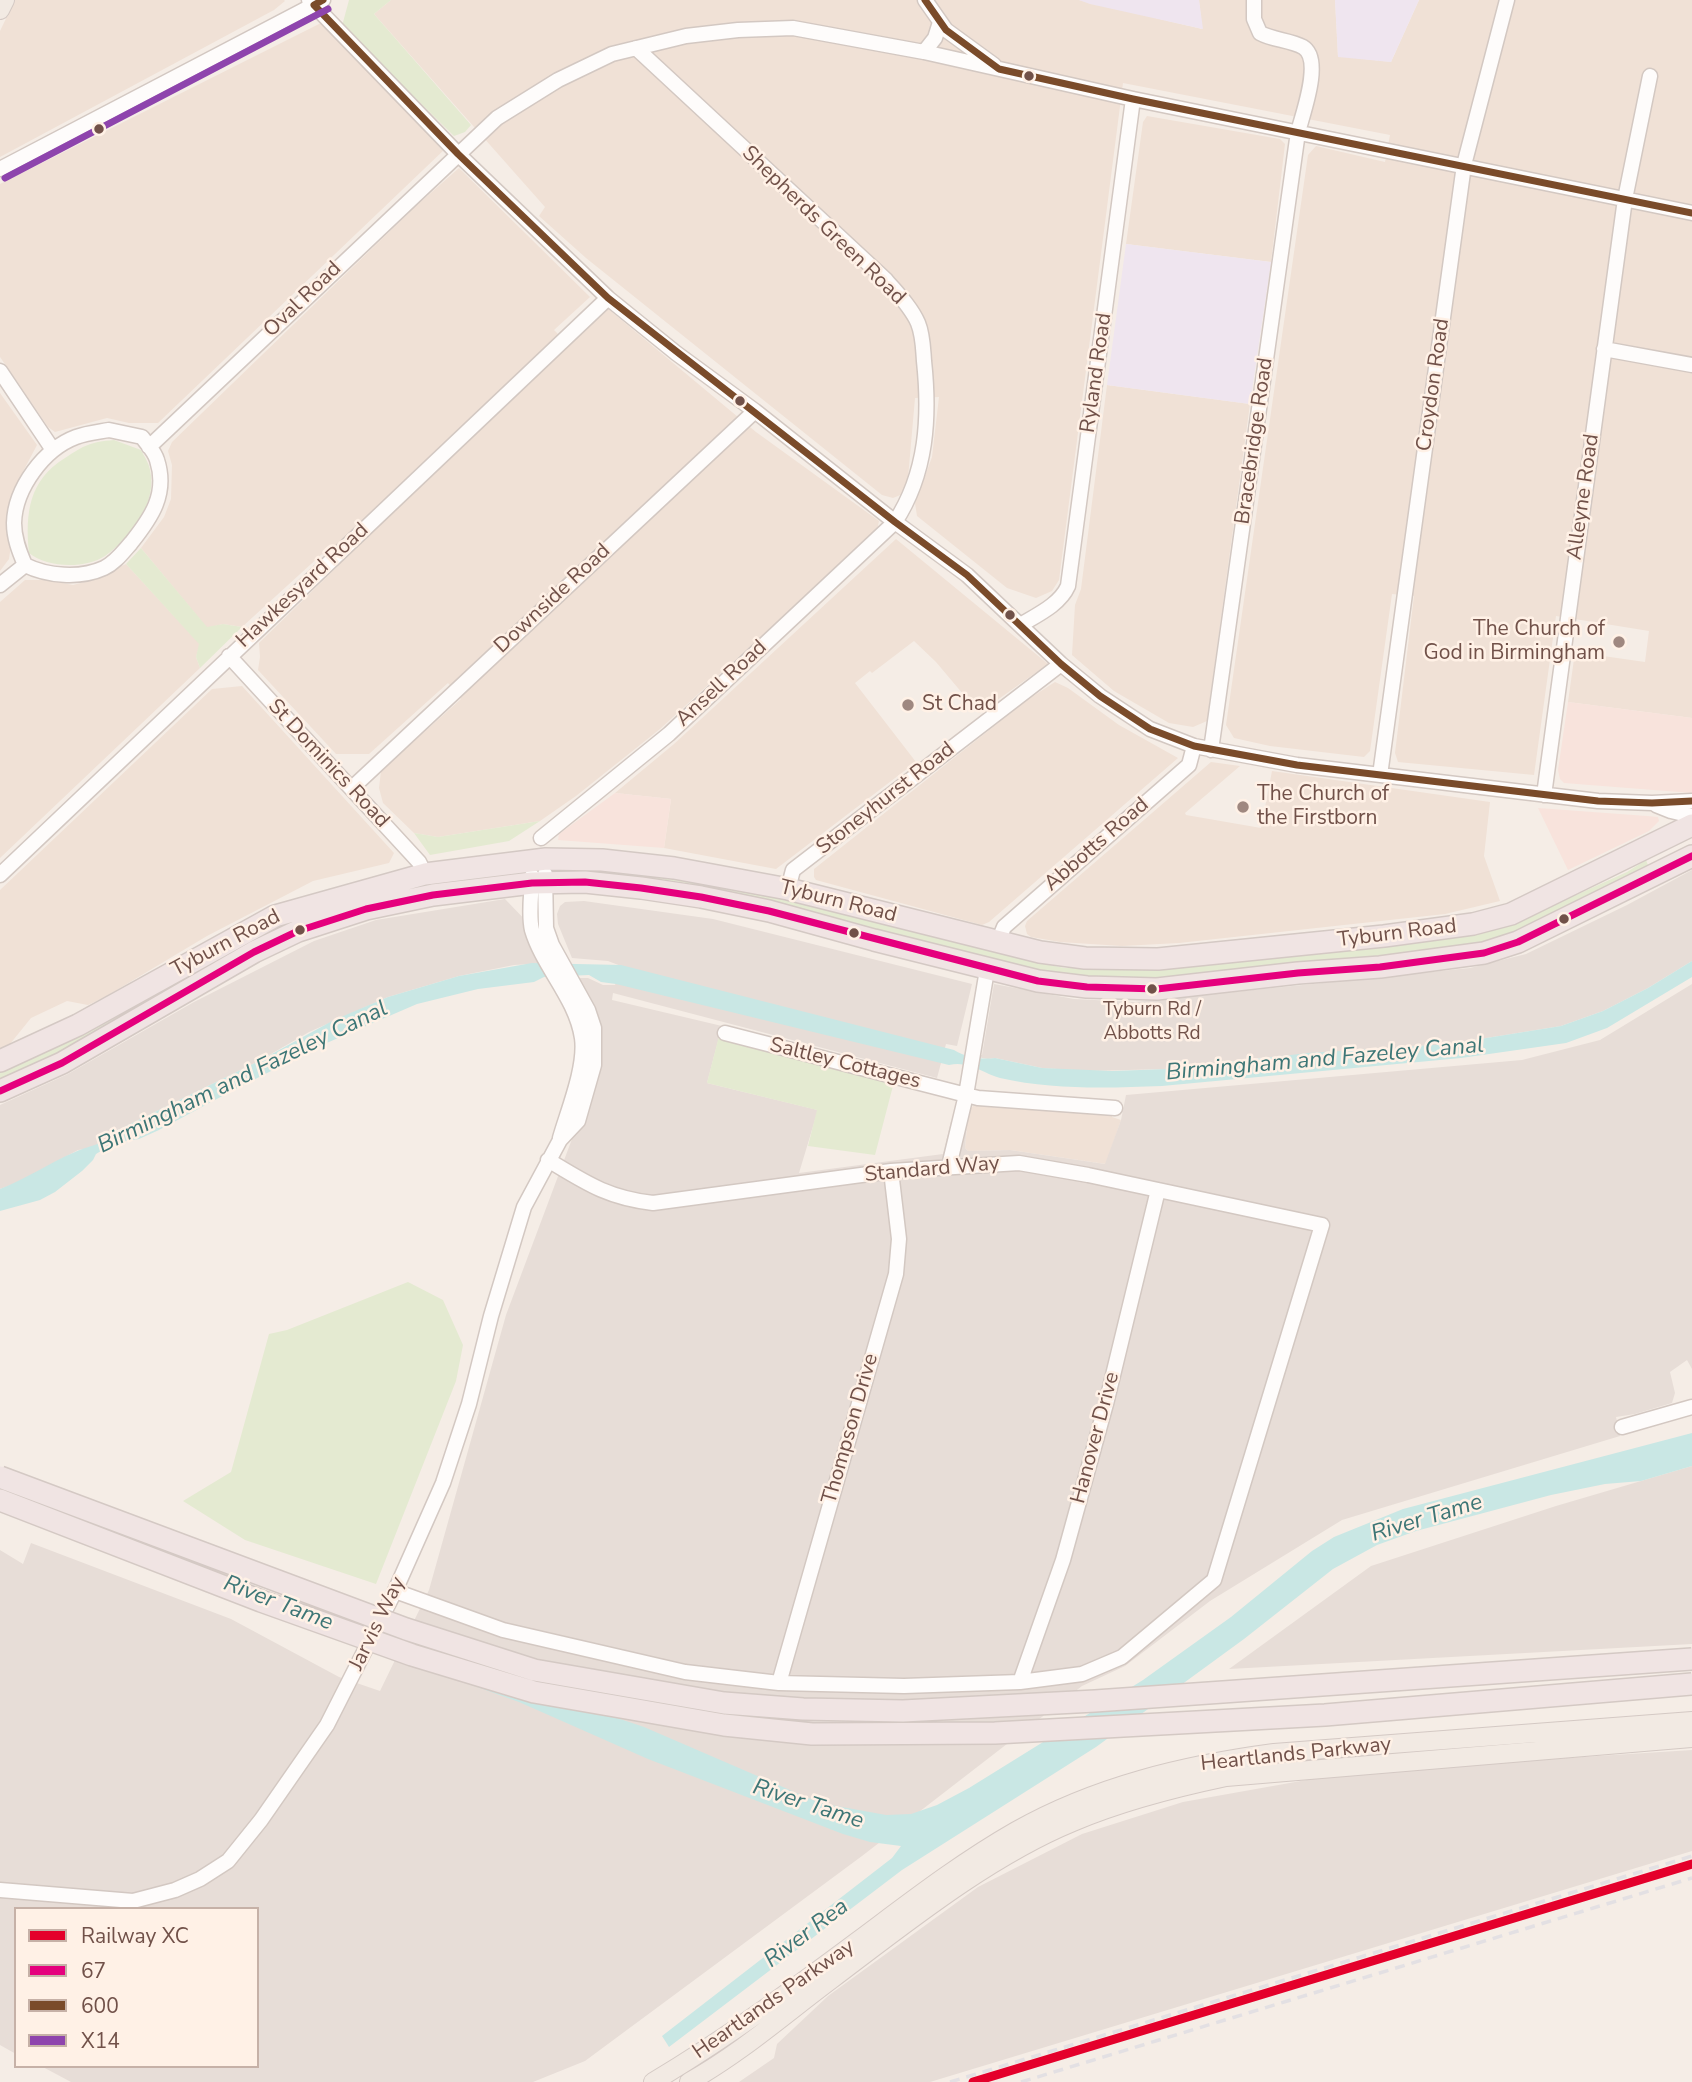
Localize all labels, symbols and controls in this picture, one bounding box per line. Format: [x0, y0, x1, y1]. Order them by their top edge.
unlabelled marker [1022, 69, 1036, 83]
unlabelled marker [92, 122, 106, 136]
street label: Shepherds Green Road [736, 141, 910, 311]
street label: Oval Road [259, 257, 347, 343]
street label: Ryland Road [1076, 312, 1118, 434]
street label: Croydon Road [1412, 317, 1456, 453]
street label: Bracebridge Road [1231, 356, 1279, 526]
unlabelled marker [733, 394, 747, 408]
street label: Alleyne Road [1563, 432, 1605, 562]
street label: Hawkesyard Road [232, 518, 374, 654]
street label: Downside Road [490, 539, 616, 659]
unlabelled marker [1003, 608, 1017, 622]
place label: The Church of God in Birmingham [1424, 617, 1605, 667]
marker: The Church of God in Birmingham [1611, 634, 1627, 650]
street label: Ansell Road [671, 636, 773, 732]
place label: St Chad [922, 692, 997, 718]
street label: St Dominics Road [262, 694, 394, 834]
marker: St Chad [900, 697, 916, 713]
street label: Stoneyhurst Road [812, 737, 960, 861]
place label: The Church of the Firstborn [1257, 782, 1389, 832]
street label: Abbotts Road [1040, 793, 1154, 897]
marker: The Church of the Firstborn [1235, 799, 1251, 815]
street label: Tyburn Road [777, 875, 899, 929]
street label: Tyburn Road [167, 905, 285, 983]
unlabelled marker [1557, 912, 1571, 926]
street label: Tyburn Road [1336, 914, 1458, 954]
unlabelled marker [293, 923, 307, 937]
unlabelled marker [847, 926, 861, 940]
marker: Tyburn Rd / Abbotts Rd [1145, 982, 1159, 996]
water label: Birmingham and Fazeley Canal [94, 996, 392, 1160]
place label: Tyburn Rd / Abbotts Rd [1103, 999, 1201, 1043]
water label: Birmingham and Fazeley Canal [1165, 1032, 1485, 1088]
street label: Saltley Cottages [767, 1033, 923, 1095]
street label: Standard Way [863, 1152, 1001, 1188]
street label: Thompson Drive [817, 1351, 885, 1507]
street label: Hanover Drive [1066, 1369, 1126, 1507]
water label: River Tame [1368, 1489, 1486, 1549]
water label: River Tame [219, 1571, 337, 1637]
street label: Jarvis Way [345, 1573, 411, 1675]
street label: Heartlands Parkway [1199, 1732, 1393, 1778]
water label: River Tame [749, 1774, 867, 1836]
water label: River Rea [759, 1893, 855, 1975]
legend [14, 1907, 259, 2068]
text: Railway XC [81, 1922, 189, 1950]
street label: Heartlands Parkway [688, 1935, 860, 2065]
text: 67 [81, 1957, 106, 1985]
text: 600 [81, 1992, 119, 2020]
text: X14 [81, 2027, 120, 2055]

